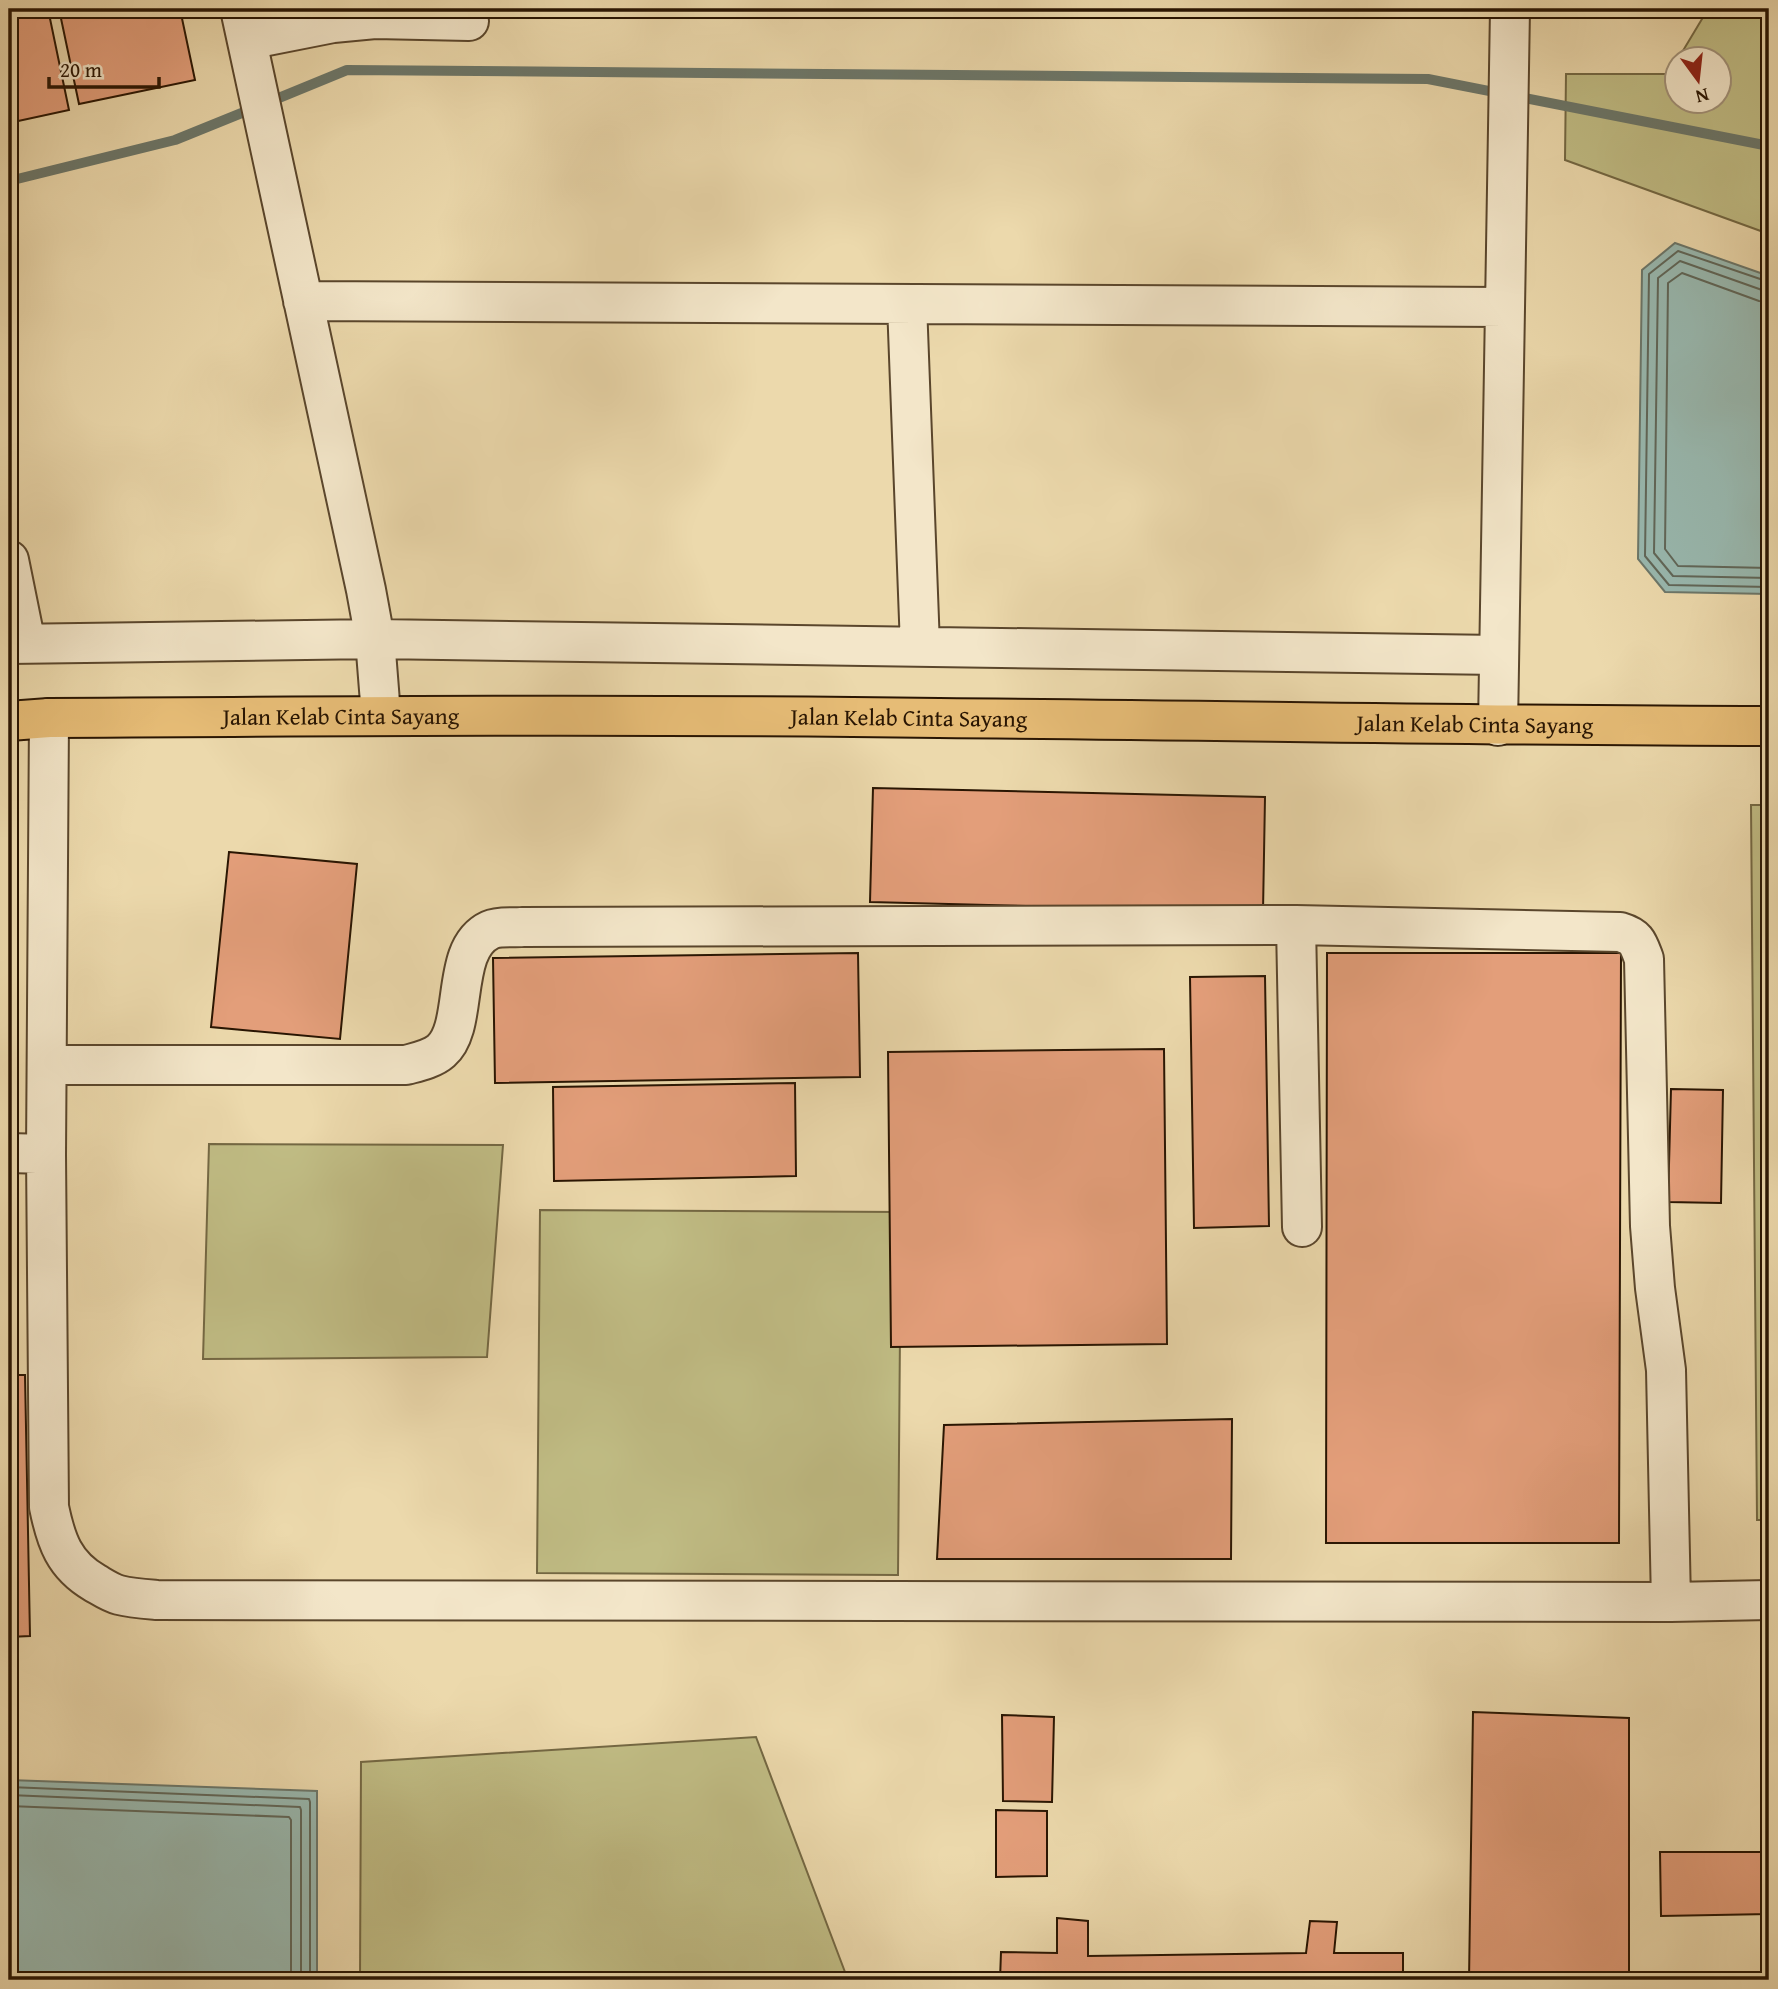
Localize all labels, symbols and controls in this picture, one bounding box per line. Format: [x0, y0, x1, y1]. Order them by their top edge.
scale bar [49, 46, 159, 90]
north arrow [1662, 46, 1732, 116]
text: 20 m [60, 54, 102, 85]
text: N [1692, 81, 1712, 112]
street label: Jalan Kelab Cinta Sayang [219, 699, 460, 733]
street label: Jalan Kelab Cinta Sayang [787, 699, 1028, 735]
street label: Jalan Kelab Cinta Sayang [1353, 706, 1594, 741]

